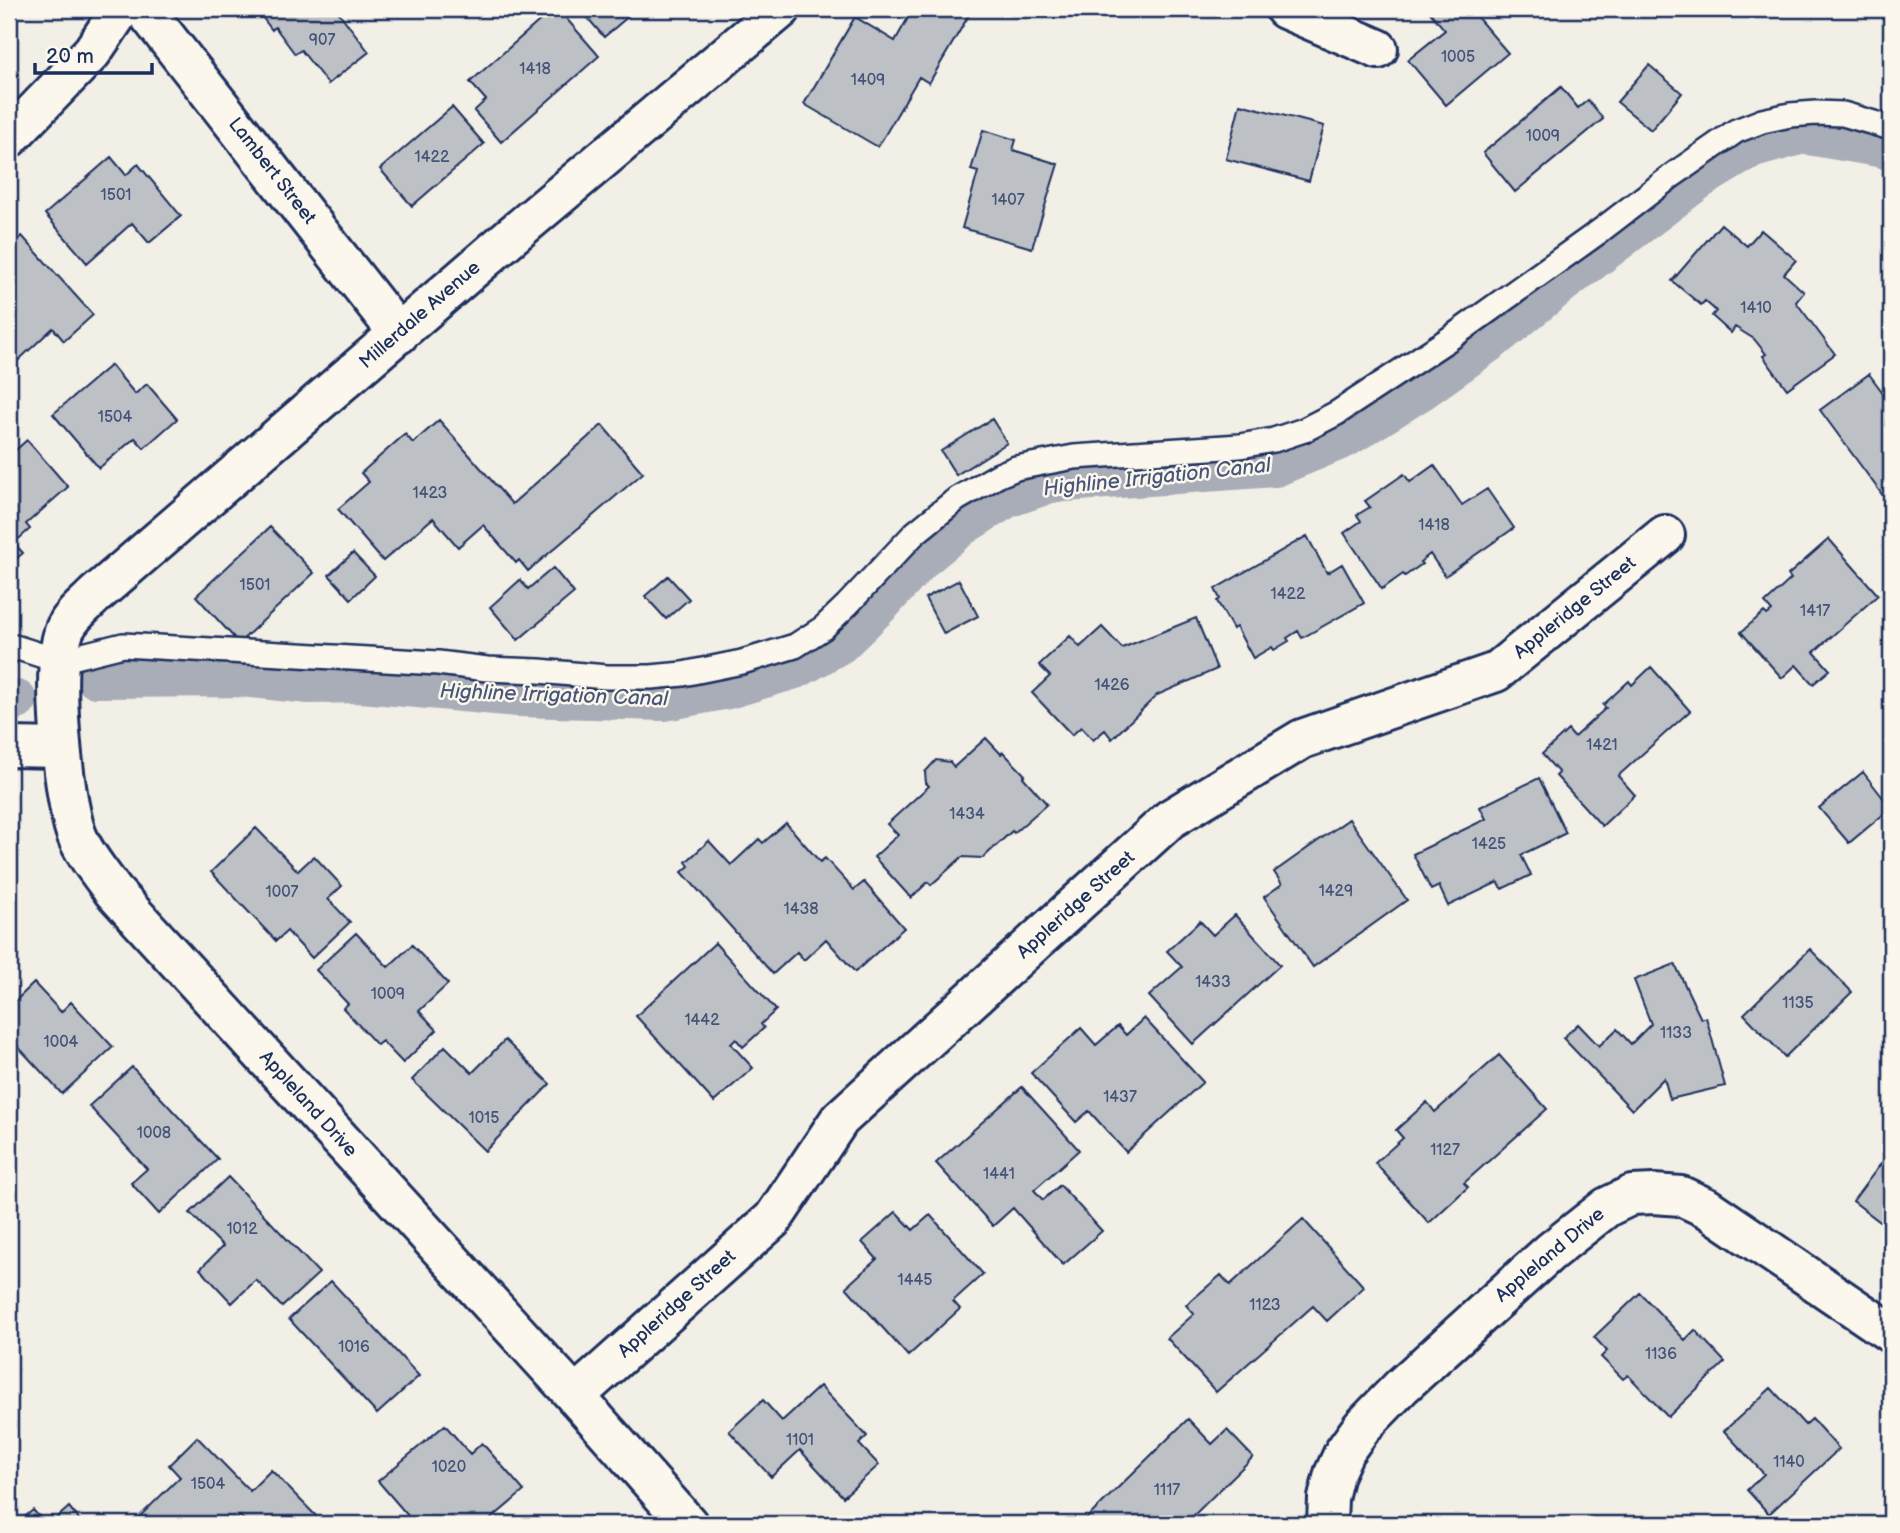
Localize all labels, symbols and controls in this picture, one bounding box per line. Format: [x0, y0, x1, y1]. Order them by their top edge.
house number: 907 [309, 31, 335, 50]
scale bar [35, 32, 152, 76]
text: 20 m [46, 44, 94, 69]
house number: 1005 [1441, 48, 1475, 67]
house number: 1418 [519, 60, 551, 79]
house number: 1409 [851, 71, 885, 90]
street label: Lambert Street [223, 113, 321, 229]
house number: 1009 [1526, 127, 1560, 146]
house number: 1422 [415, 148, 450, 167]
house number: 1501 [101, 186, 131, 205]
house number: 1407 [991, 191, 1025, 210]
street label: Millerdale Avenue [355, 256, 485, 374]
house number: 1410 [1740, 299, 1772, 318]
house number: 1504 [98, 408, 133, 427]
water label: Highline Irrigation Canal [1042, 453, 1273, 501]
house number: 1423 [413, 484, 448, 503]
house number: 1418 [1418, 516, 1450, 535]
street label: Appleridge Street [1509, 552, 1641, 664]
house number: 1501 [240, 576, 270, 595]
house number: 1422 [1271, 585, 1306, 604]
house number: 1417 [1800, 602, 1830, 621]
house number: 1426 [1094, 676, 1130, 695]
water label: Highline Irrigation Canal [439, 679, 670, 712]
house number: 1421 [1586, 736, 1618, 755]
house number: 1434 [949, 805, 985, 824]
house number: 1425 [1472, 835, 1506, 854]
street label: Appleridge Street [1012, 846, 1140, 964]
house number: 1429 [1319, 882, 1353, 901]
house number: 1007 [266, 883, 299, 902]
house number: 1438 [783, 900, 819, 919]
house number: 1433 [1195, 973, 1231, 992]
house number: 1009 [371, 985, 405, 1004]
house number: 1135 [1782, 994, 1814, 1013]
house number: 1442 [684, 1011, 720, 1030]
house number: 1133 [1660, 1024, 1692, 1043]
house number: 1004 [44, 1033, 79, 1052]
street label: Appleland Drive [254, 1046, 362, 1162]
house number: 1437 [1103, 1088, 1137, 1107]
house number: 1015 [469, 1109, 499, 1128]
house number: 1008 [137, 1124, 171, 1143]
house number: 1127 [1430, 1141, 1460, 1160]
house number: 1441 [983, 1165, 1015, 1184]
street label: Appleland Drive [1491, 1203, 1609, 1307]
house number: 1012 [226, 1220, 258, 1239]
street label: Appleridge Street [613, 1245, 741, 1363]
house number: 1445 [898, 1271, 932, 1290]
house number: 1123 [1249, 1296, 1281, 1315]
house number: 1016 [338, 1338, 370, 1357]
house number: 1136 [1645, 1345, 1677, 1364]
house number: 1101 [786, 1431, 814, 1450]
house number: 1140 [1773, 1453, 1805, 1472]
house number: 1020 [432, 1458, 466, 1477]
house number: 1504 [191, 1475, 226, 1494]
house number: 1117 [1154, 1481, 1180, 1500]

